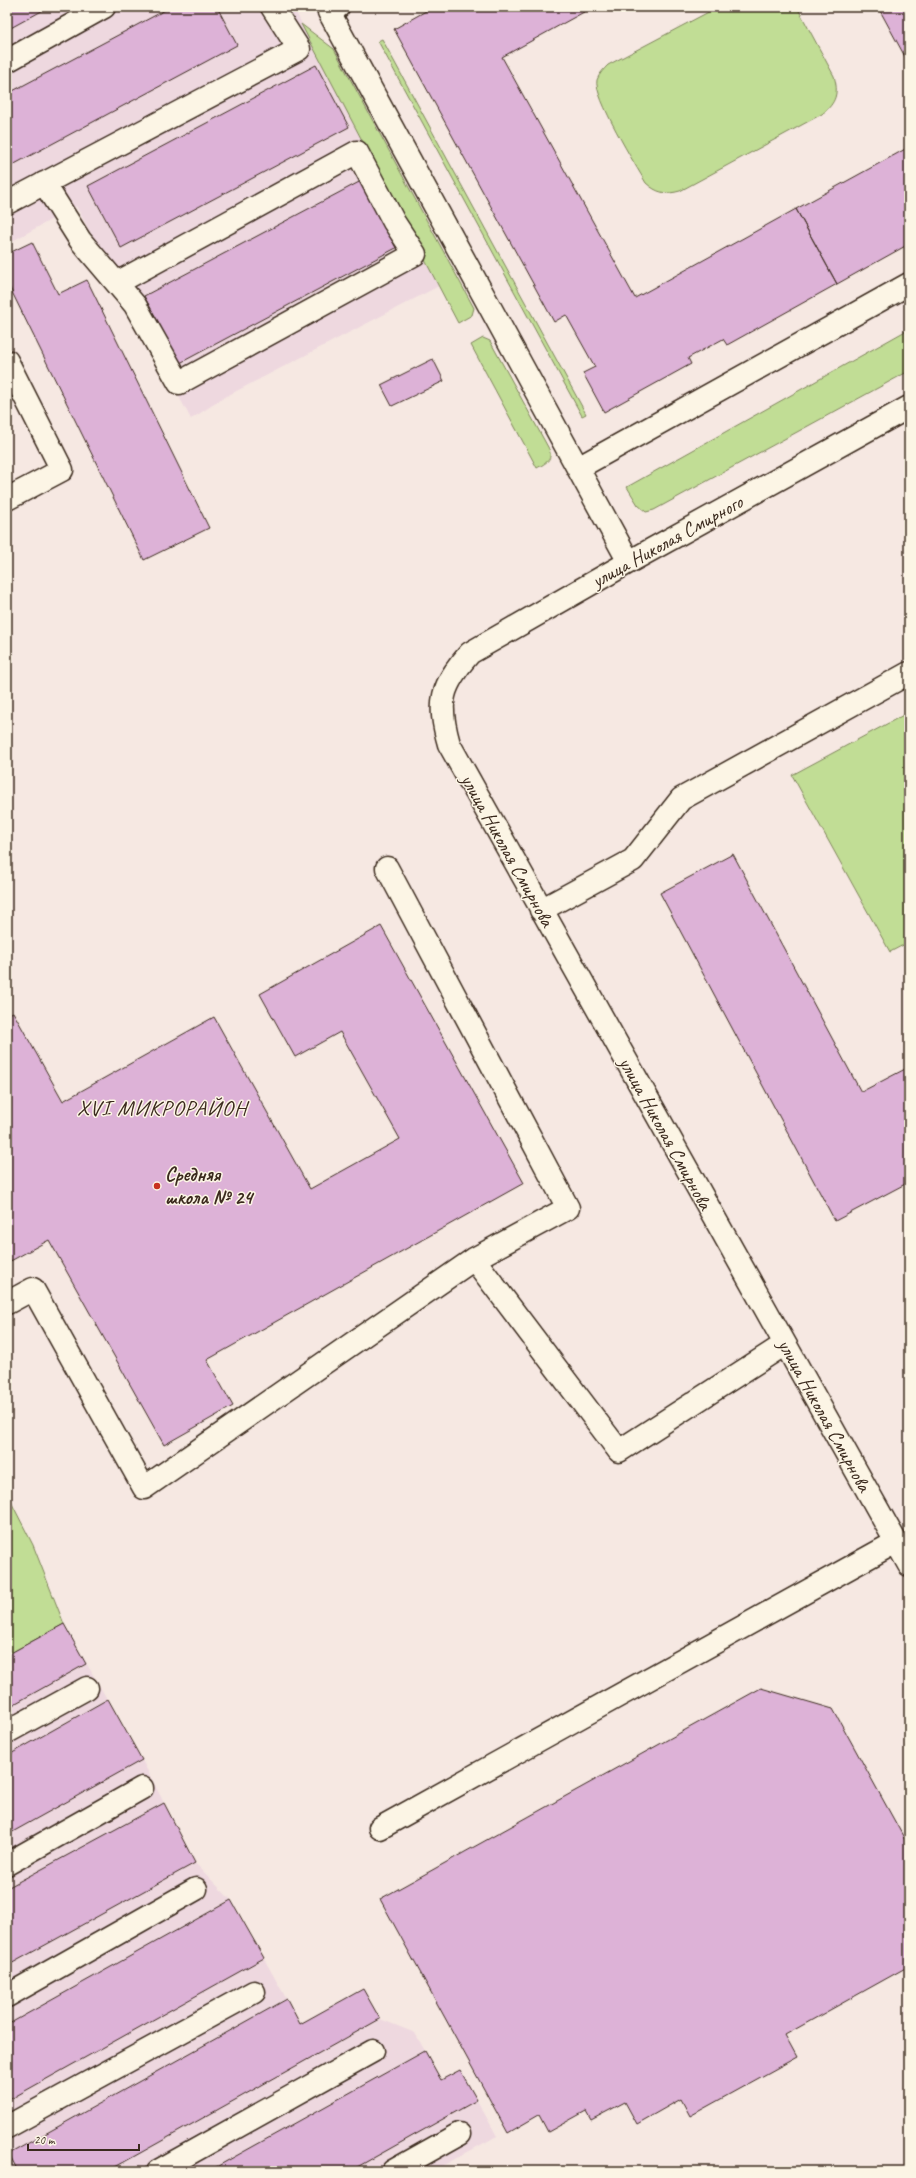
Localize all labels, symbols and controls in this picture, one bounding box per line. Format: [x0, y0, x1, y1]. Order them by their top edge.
street label: улица Николая Смирного [586, 489, 748, 594]
street label: улица Николая Смирнова [455, 769, 561, 932]
street label: улица Николая Смирнова [613, 1052, 719, 1215]
district label: XVI МИКРОРАЙОН [77, 1094, 250, 1122]
place label: Средняя школа № 24 [165, 1162, 255, 1210]
marker: Средняя школа № 24 [152, 1181, 162, 1191]
street label: улица Николая Смирнова [772, 1334, 878, 1497]
scale bar [28, 2126, 139, 2152]
text: 20 m [34, 2132, 56, 2148]

